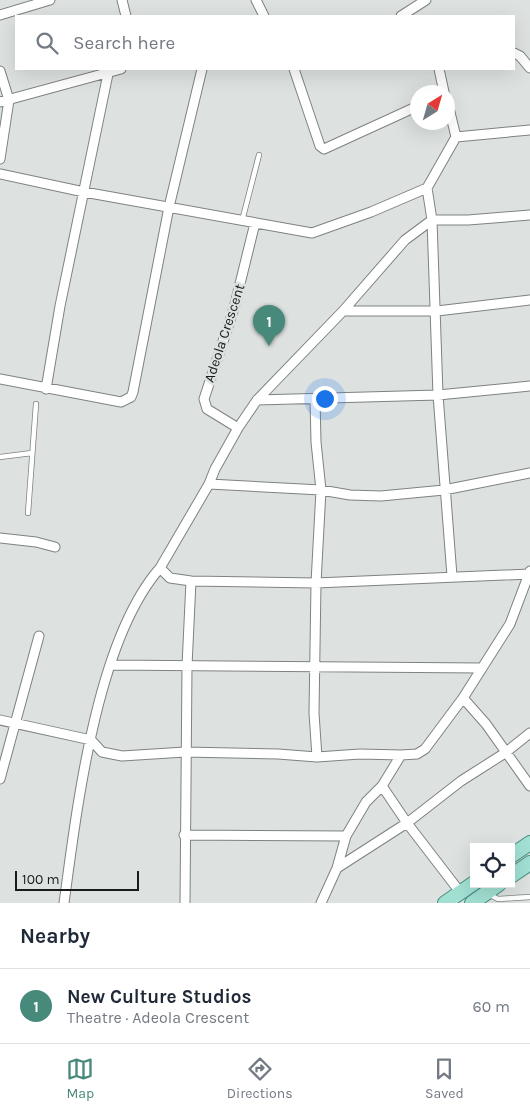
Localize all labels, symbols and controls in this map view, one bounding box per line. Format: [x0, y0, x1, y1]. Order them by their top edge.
search box [15, 15, 515, 70]
icon: search [33, 29, 61, 57]
text: Search here [73, 32, 175, 54]
north arrow [410, 85, 455, 130]
street label: Adeola Crescent [201, 282, 248, 385]
pin: 1 [253, 305, 285, 346]
your location [312, 386, 338, 412]
map controls [470, 843, 515, 888]
button: locate [470, 843, 515, 888]
scale bar [15, 868, 139, 891]
text: 100 m [22, 871, 60, 888]
text: Nearby [20, 924, 90, 948]
text: New Culture Studios [67, 986, 252, 1008]
text: 1 [33, 997, 39, 1016]
text: 60 m [473, 997, 510, 1016]
text: Theatre · Adeola Crescent [67, 1008, 249, 1027]
tab: Map [66, 1055, 94, 1102]
tab: Directions [227, 1055, 293, 1102]
tab: Saved [425, 1055, 464, 1102]

